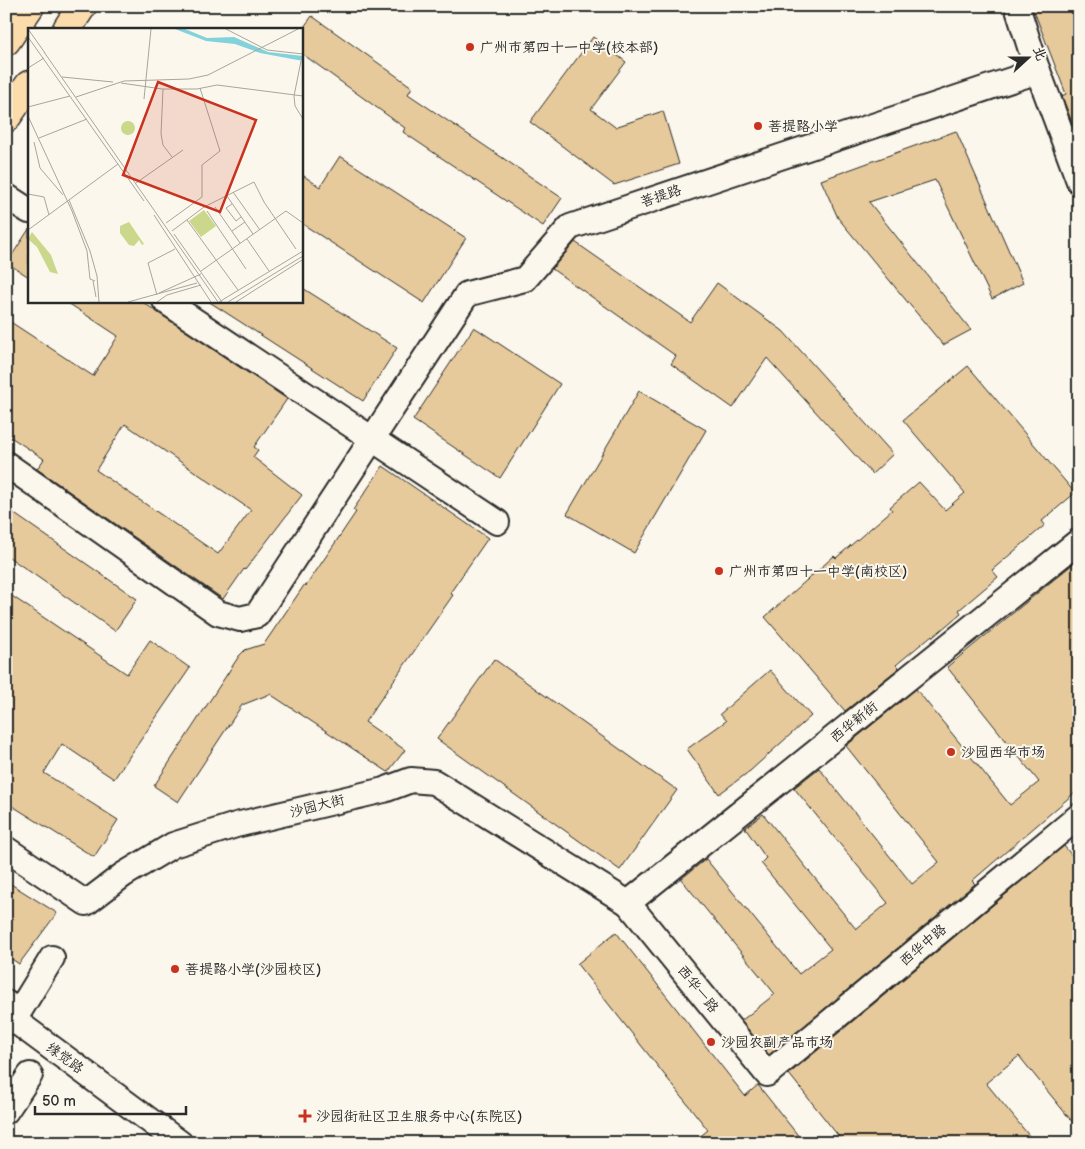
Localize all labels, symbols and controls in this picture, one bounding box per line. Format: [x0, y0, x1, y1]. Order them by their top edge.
inset map [28, 28, 302, 302]
north arrow [1002, 32, 1052, 82]
place label: 广州市第四十一中学(校本部) [480, 39, 658, 56]
marker: 广州市第四十一中学(校本部) [464, 41, 476, 53]
text: 北 [1029, 44, 1050, 63]
place label: 菩提路小学 [768, 118, 838, 135]
marker: 菩提路小学 [752, 120, 764, 132]
street label: 菩提路 [638, 181, 684, 211]
place label: 广州市第四十一中学(南校区) [729, 563, 907, 580]
marker: 广州市第四十一中学(南校区) [713, 565, 725, 577]
street label: 西华新街 [827, 698, 881, 746]
place label: 沙园西华市场 [961, 744, 1045, 761]
marker: 沙园西华市场 [945, 746, 957, 758]
street label: 沙园大街 [288, 791, 346, 821]
street label: 西华中路 [896, 920, 950, 970]
place label: 菩提路小学(沙园校区) [185, 961, 321, 978]
street label: 西华一路 [674, 962, 722, 1016]
marker: 菩提路小学(沙园校区) [169, 963, 181, 975]
place label: 沙园农副产品市场 [721, 1034, 833, 1051]
marker: 沙园农副产品市场 [705, 1036, 717, 1048]
street label: 缘觉路 [43, 1039, 87, 1077]
scale bar [35, 1084, 186, 1116]
text: 50 m [42, 1092, 76, 1111]
place label: 沙园街社区卫生服务中心(东院区) [316, 1108, 522, 1125]
marker: 沙园街社区卫生服务中心(东院区) [298, 1109, 312, 1123]

